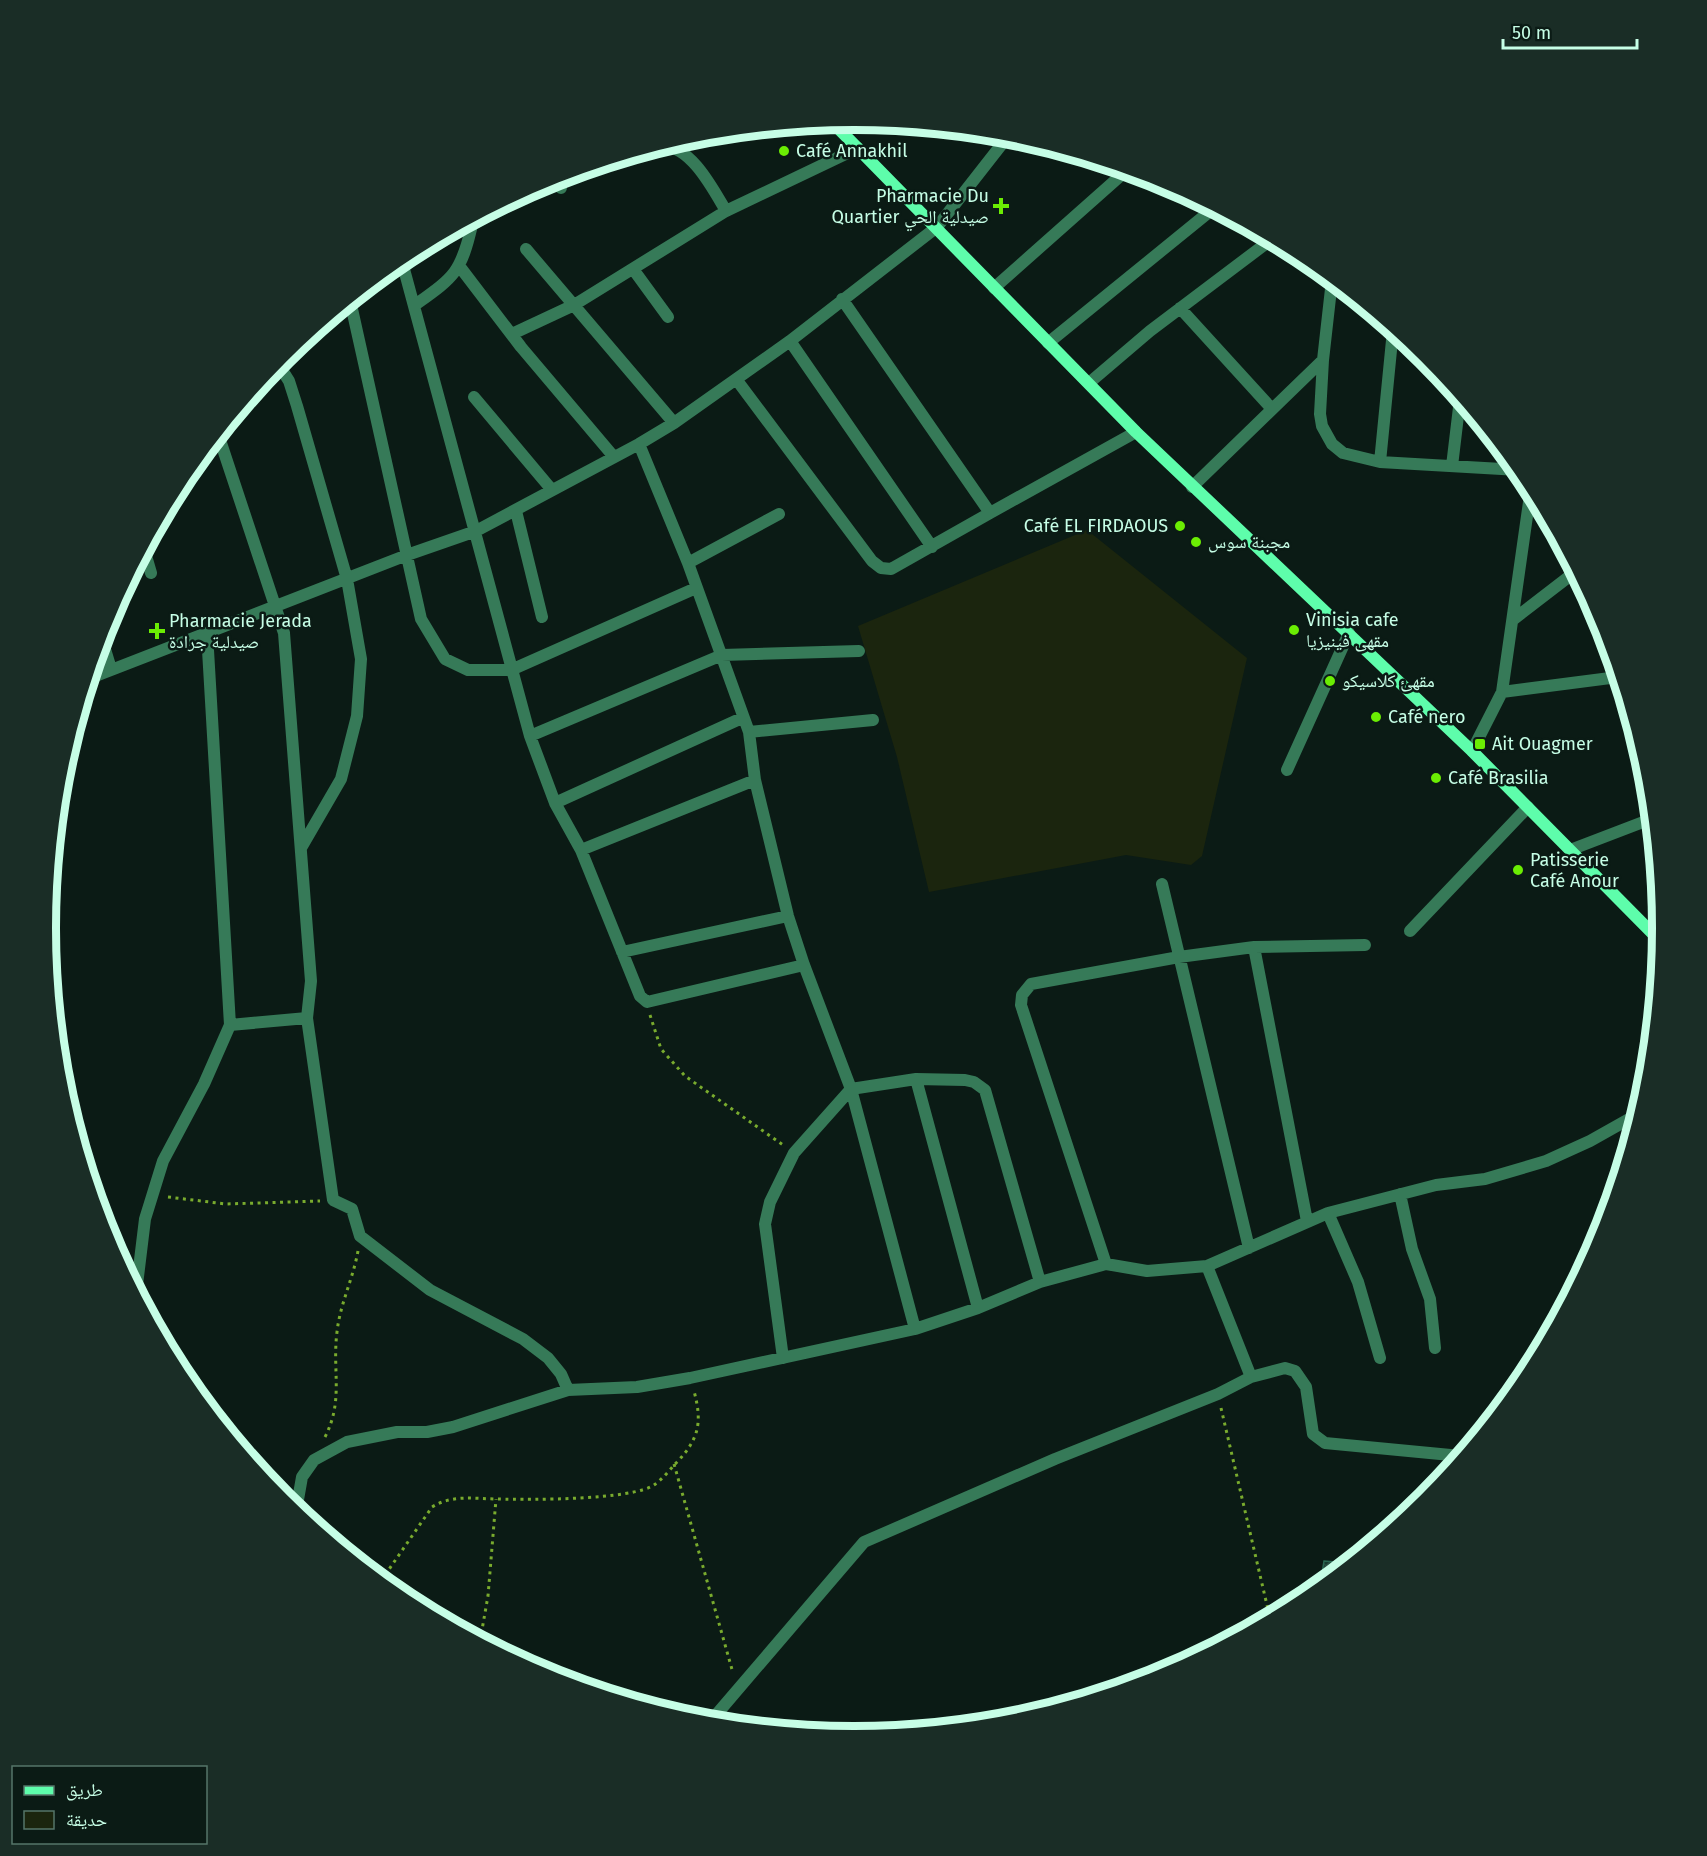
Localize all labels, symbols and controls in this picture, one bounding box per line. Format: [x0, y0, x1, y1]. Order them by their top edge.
scale bar [1503, 12, 1636, 50]
text: 50 m [1512, 22, 1551, 44]
place label: Café Annakhil [796, 140, 907, 162]
marker: Café Annakhil [777, 144, 791, 158]
place label: Pharmacie Du Quartier صيدلية الحي [831, 185, 989, 232]
marker: Pharmacie Du Quartier صيدلية الحي [994, 199, 1008, 213]
place label: Café EL FIRDAOUS [1024, 515, 1168, 537]
marker: Café EL FIRDAOUS [1173, 519, 1187, 533]
place label: مجبنة سوس [1208, 531, 1290, 553]
marker: مجبنة سوس [1189, 535, 1203, 549]
place label: Vinisia cafe مقهى فينيزيا [1306, 609, 1399, 652]
place label: Pharmacie Jerada صيدلية جرادة [169, 610, 312, 653]
marker: Vinisia cafe مقهى فينيزيا [1287, 623, 1301, 637]
marker: Pharmacie Jerada صيدلية جرادة [150, 624, 164, 638]
place label: مقهئ كلاسيكو [1342, 670, 1435, 692]
marker: مقهئ كلاسيكو [1323, 674, 1337, 688]
place label: Café nero [1388, 706, 1465, 728]
marker: Café nero [1369, 710, 1383, 724]
place label: Ait Ouagmer [1492, 733, 1593, 755]
marker: Ait Ouagmer [1473, 737, 1487, 751]
place label: Café Brasilia [1448, 767, 1549, 789]
marker: Café Brasilia [1429, 771, 1443, 785]
place label: Patisserie Café Anour [1530, 849, 1619, 892]
marker: Patisserie Café Anour [1511, 863, 1525, 877]
legend [12, 1766, 207, 1844]
text: طريق [66, 1779, 103, 1801]
text: حديقة [66, 1809, 107, 1831]

